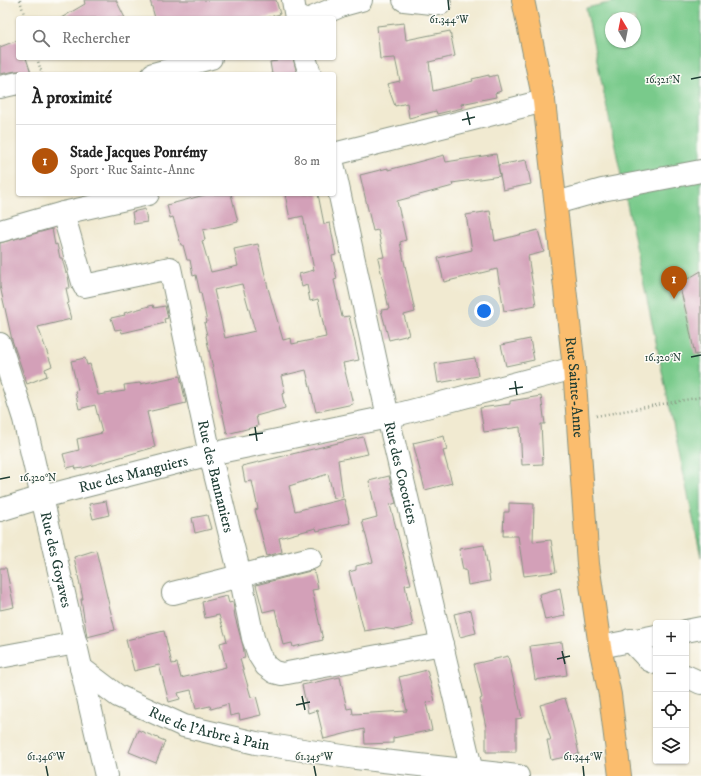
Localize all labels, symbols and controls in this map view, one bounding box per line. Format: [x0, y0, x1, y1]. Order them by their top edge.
north arrow [605, 12, 641, 48]
text: 61.344°W [430, 14, 469, 26]
search box [16, 16, 336, 60]
icon: search [30, 27, 52, 49]
text: Rechercher [62, 29, 130, 48]
text: 16.321°N [646, 74, 680, 86]
text: À proximité [32, 87, 112, 109]
text: Stade Jacques Ponrémy [70, 143, 207, 162]
text: 1 [43, 153, 47, 169]
text: 80 m [294, 153, 320, 169]
text: Sport · Rue Sainte-Anne [70, 162, 195, 178]
pin: 1 [661, 266, 687, 299]
your location [474, 301, 494, 321]
street label: Rue Sainte-Anne [561, 336, 588, 438]
text: 16.320°N [645, 352, 681, 364]
street label: Rue des Bannaniers [193, 418, 239, 534]
street label: Rue des Cocotiers [380, 419, 423, 526]
street label: Rue des Manguiers [77, 451, 190, 497]
text: 16.320°N [20, 472, 56, 484]
street label: Rue des Goyaves [36, 510, 76, 609]
map controls [653, 620, 689, 764]
button: + [653, 620, 689, 656]
button: − [653, 656, 689, 692]
button: locate [653, 692, 689, 728]
street label: Rue de l'Arbre à Pain [146, 702, 271, 754]
button: layers [653, 728, 689, 764]
text: 61.346°W [27, 751, 66, 763]
text: 61.345°W [295, 751, 334, 763]
text: 61.344°W [564, 751, 603, 763]

